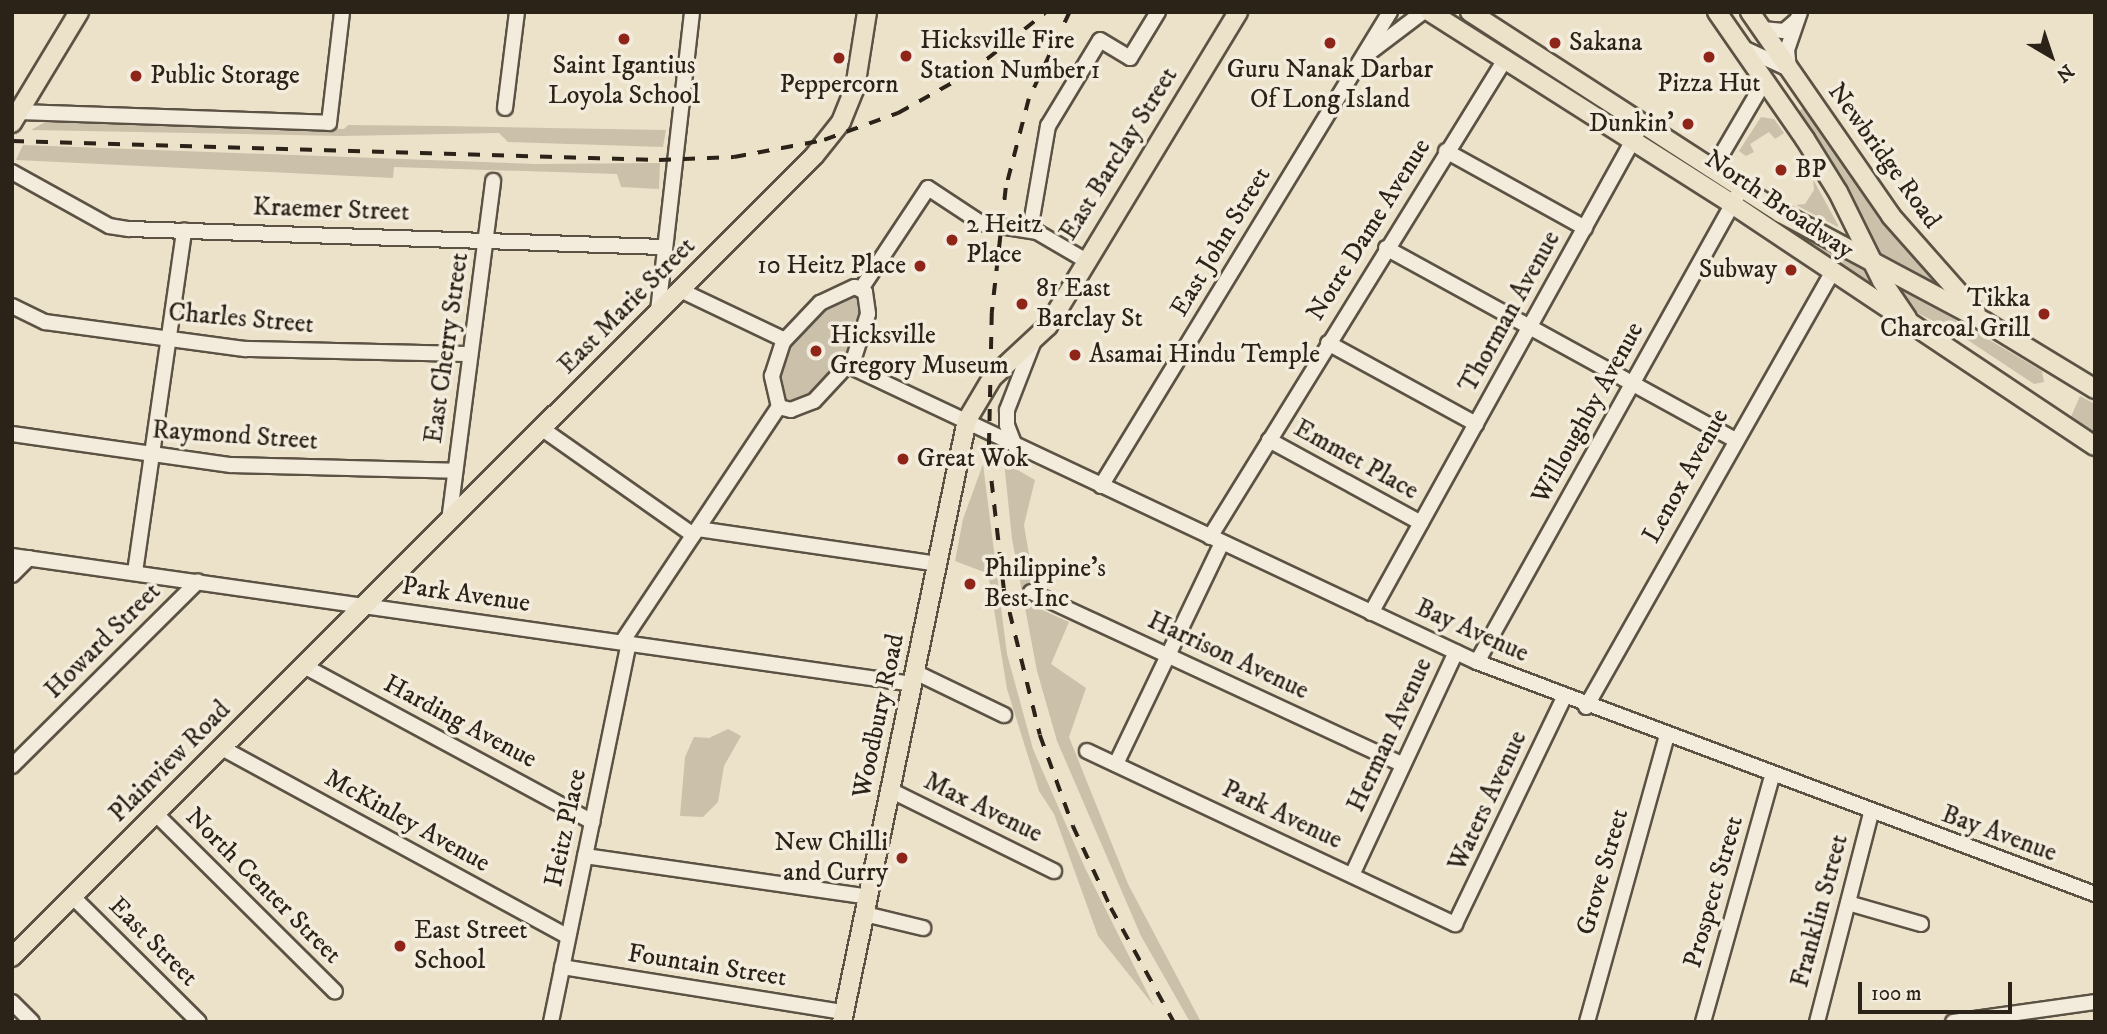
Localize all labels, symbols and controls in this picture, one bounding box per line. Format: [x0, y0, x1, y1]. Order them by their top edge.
north arrow [2016, 21, 2086, 91]
place label: Hicksville Fire Station Number 1 [920, 25, 1100, 86]
place label: Sakana [1569, 27, 1642, 59]
marker: Saint Igantius Loyola School [616, 31, 632, 47]
marker: Guru Nanak Darbar Of Long Island [1322, 35, 1338, 51]
marker: Sakana [1547, 35, 1563, 51]
marker: Hicksville Fire Station Number 1 [898, 48, 914, 64]
marker: Pizza Hut [1701, 49, 1717, 65]
place label: Saint Igantius Loyola School [548, 50, 700, 112]
marker: Peppercorn [831, 50, 847, 66]
place label: Guru Nanak Darbar Of Long Island [1227, 54, 1433, 116]
text: N [2051, 59, 2078, 87]
place label: Public Storage [150, 60, 300, 92]
street label: East Barclay Street [1053, 62, 1185, 246]
marker: Public Storage [128, 68, 144, 84]
place label: Pizza Hut [1657, 68, 1761, 100]
place label: Peppercorn [780, 69, 898, 101]
street label: Newbridge Road [1821, 77, 1947, 235]
place label: Dunkin' [1589, 108, 1674, 140]
marker: Dunkin' [1680, 116, 1696, 132]
street label: Notre Dame Avenue [1300, 133, 1438, 327]
street label: North Broadway [1699, 144, 1859, 266]
place label: BP [1795, 154, 1826, 186]
street label: East John Street [1164, 162, 1278, 322]
marker: BP [1773, 162, 1789, 178]
street label: Kraemer Street [252, 192, 410, 228]
place label: 2 Heitz Place [966, 209, 1043, 270]
street label: Thorman Avenue [1453, 226, 1567, 398]
street label: East Marie Street [552, 231, 702, 381]
marker: 2 Heitz Place [944, 232, 960, 248]
place label: 10 Heitz Place [757, 250, 906, 282]
street label: East Cherry Street [418, 251, 476, 445]
place label: Subway [1699, 254, 1777, 286]
marker: 10 Heitz Place [912, 258, 928, 274]
marker: Subway [1783, 262, 1799, 278]
place label: 81 East Barclay St [1036, 273, 1143, 334]
place label: Tikka Charcoal Grill [1880, 283, 2030, 344]
marker: 81 East Barclay St [1014, 296, 1030, 312]
street label: Charles Street [167, 297, 315, 341]
marker: Tikka Charcoal Grill [2036, 306, 2052, 322]
street label: Willoughby Avenue [1525, 317, 1651, 509]
place label: Hicksville Gregory Museum [830, 320, 1009, 382]
place label: Asamai Hindu Temple [1089, 339, 1320, 371]
marker: Hicksville Gregory Museum [808, 343, 824, 359]
marker: Asamai Hindu Temple [1067, 347, 1083, 363]
street label: Lenox Avenue [1636, 403, 1736, 549]
street label: Emmet Place [1288, 413, 1424, 507]
street label: Raymond Street [151, 415, 319, 457]
place label: Great Wok [917, 443, 1029, 475]
marker: Great Wok [895, 451, 911, 467]
place label: Philippine's Best Inc [984, 553, 1106, 614]
street label: Park Avenue [400, 571, 532, 619]
street label: Howard Street [38, 576, 168, 706]
marker: Philippine's Best Inc [962, 576, 978, 592]
street label: Bay Avenue [1411, 592, 1533, 670]
street label: Harrison Avenue [1142, 605, 1314, 707]
street label: Woodbury Road [846, 631, 912, 801]
street label: Herman Avenue [1341, 653, 1439, 817]
street label: Harding Avenue [378, 669, 542, 775]
street label: Plainview Road [103, 695, 237, 829]
street label: Waters Avenue [1442, 726, 1534, 876]
street label: McKinley Avenue [319, 763, 495, 879]
street label: Heitz Place [538, 766, 594, 890]
street label: Max Avenue [919, 766, 1047, 850]
street label: Park Avenue [1217, 774, 1347, 856]
street label: Bay Avenue [1937, 799, 2061, 869]
street label: North Center Street [178, 801, 348, 971]
street label: Grove Street [1570, 805, 1636, 939]
street label: Prospect Street [1677, 812, 1751, 972]
place label: New Chilli and Curry [774, 827, 888, 888]
street label: Franklin Street [1785, 831, 1855, 991]
marker: New Chilli and Curry [894, 850, 910, 866]
street label: East Street [102, 891, 204, 993]
place label: East Street School [414, 915, 528, 976]
marker: East Street School [392, 938, 408, 954]
street label: Fountain Street [625, 938, 789, 994]
scale bar [1862, 968, 2016, 1012]
text: 100 m [1871, 981, 1922, 1007]

